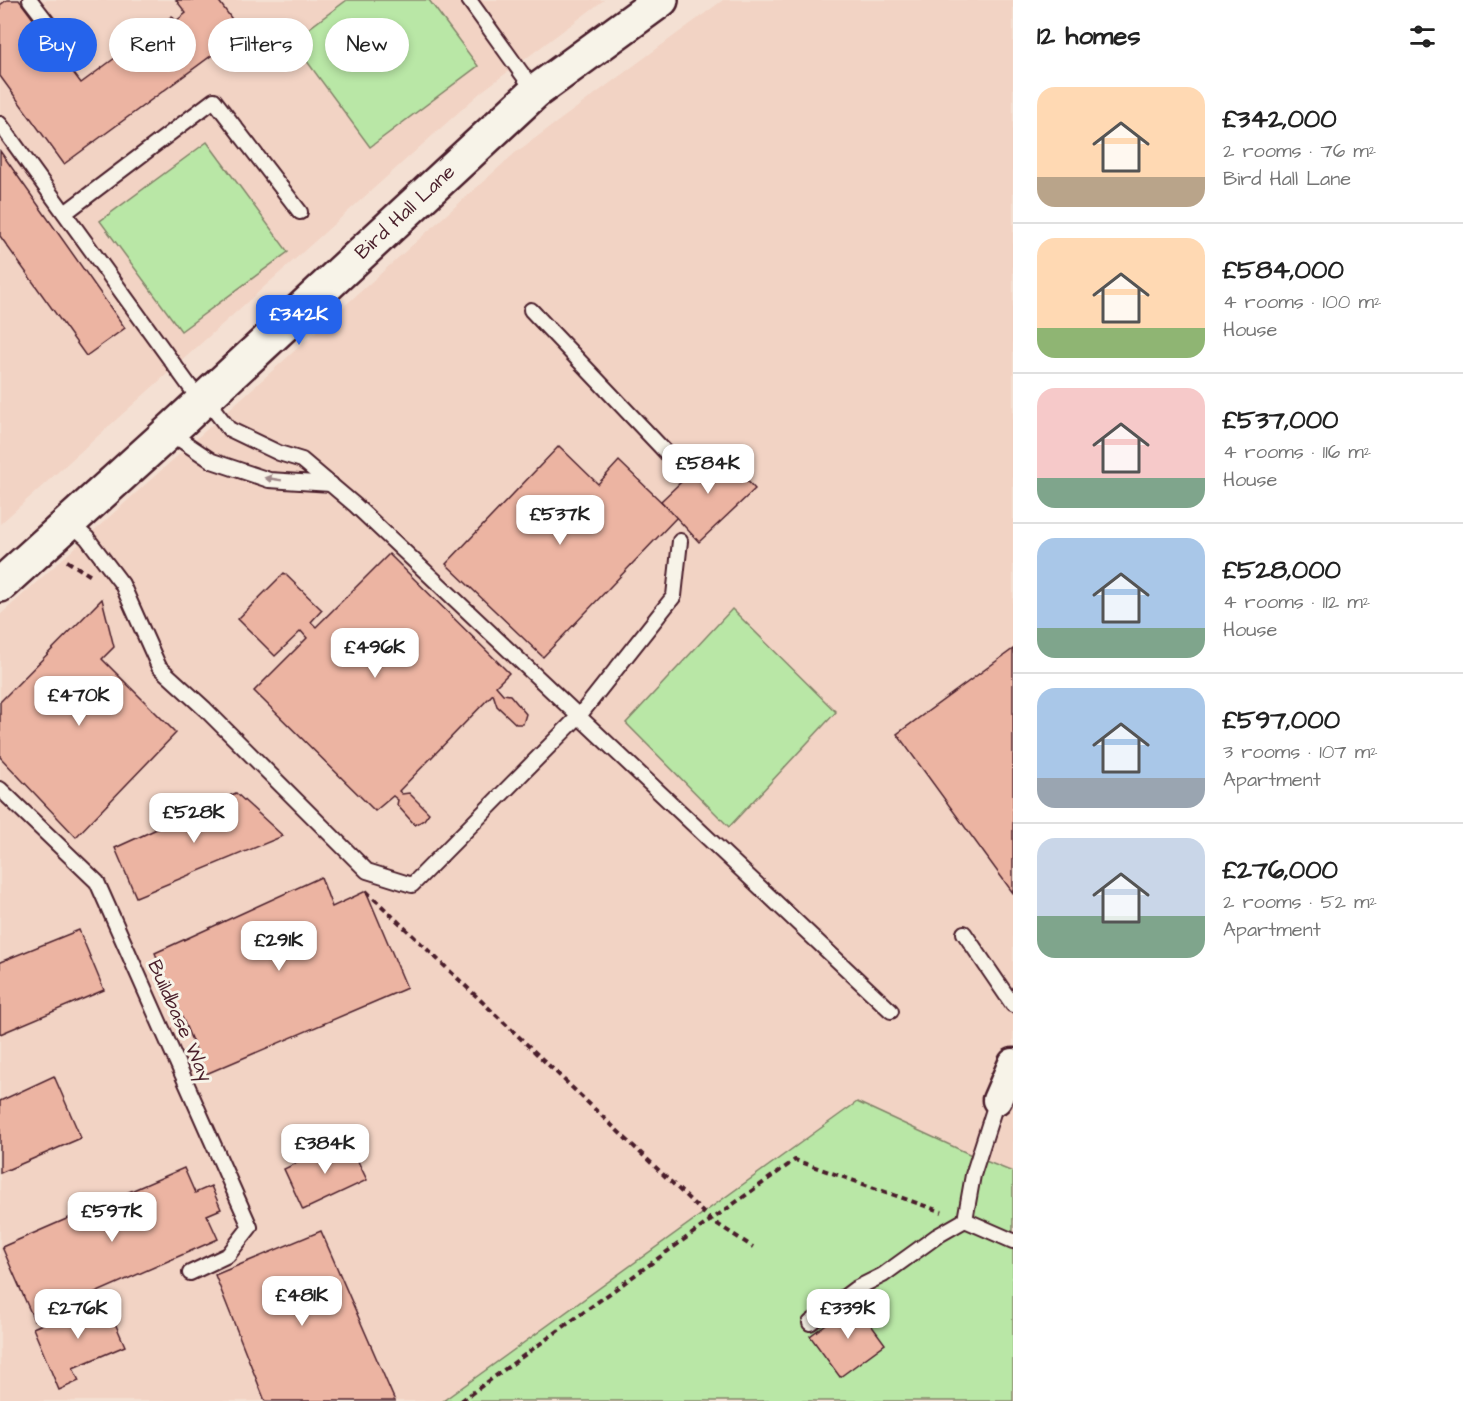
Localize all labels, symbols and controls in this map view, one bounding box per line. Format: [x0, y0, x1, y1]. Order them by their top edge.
chip: Buy [18, 18, 97, 72]
chip: Rent [109, 18, 196, 72]
chip: Filters [208, 18, 313, 72]
chip: New [325, 18, 409, 72]
text: 12 homes [1037, 18, 1140, 54]
icon: filters [1406, 20, 1439, 53]
text: £342,000 [1223, 101, 1337, 137]
icon: home [1085, 111, 1157, 183]
text: 2 rooms · 76 m² [1223, 137, 1376, 165]
street label: Bird Hall Lane [349, 158, 461, 266]
text: Bird Hall Lane [1223, 165, 1351, 193]
text: £584,000 [1223, 252, 1344, 288]
icon: home [1085, 262, 1157, 334]
text: 4 rooms · 100 m² [1223, 288, 1381, 316]
pin: £342K [257, 295, 341, 346]
text: £342K [270, 300, 328, 328]
text: House [1223, 316, 1277, 344]
text: £537,000 [1223, 402, 1338, 438]
icon: home [1085, 412, 1157, 484]
text: 4 rooms · 116 m² [1223, 438, 1371, 466]
pin: £584K [666, 444, 750, 495]
text: £584K [676, 449, 740, 477]
text: House [1223, 466, 1277, 494]
one-way arrow [263, 475, 282, 484]
pin: £537K [518, 495, 602, 546]
text: £537K [530, 500, 590, 528]
text: £528,000 [1223, 552, 1341, 588]
icon: home [1085, 562, 1157, 634]
text: 4 rooms · 112 m² [1223, 588, 1370, 616]
text: House [1223, 616, 1277, 644]
pin: £496K [333, 628, 417, 679]
text: £496K [345, 633, 405, 661]
pin: £470K [37, 676, 121, 727]
text: £470K [48, 681, 110, 709]
text: £597,000 [1223, 702, 1340, 738]
icon: home [1085, 712, 1157, 784]
text: 3 rooms · 107 m² [1223, 738, 1378, 766]
text: Apartment [1223, 766, 1321, 794]
pin: £528K [152, 793, 236, 844]
text: £528K [163, 798, 225, 826]
text: £276,000 [1223, 852, 1338, 888]
icon: home [1085, 862, 1157, 934]
text: 2 rooms · 52 m² [1223, 888, 1377, 916]
text: Apartment [1223, 916, 1321, 944]
pin: £291K [237, 921, 321, 972]
text: £291K [255, 926, 303, 954]
street label: Buildbase Way [140, 955, 219, 1087]
pin: £384K [283, 1124, 367, 1175]
text: £384K [295, 1129, 355, 1157]
pin: £597K [70, 1192, 154, 1243]
text: £597K [82, 1197, 142, 1225]
pin: £481K [260, 1276, 344, 1327]
text: £481K [276, 1281, 328, 1309]
pin: £276K [36, 1289, 120, 1340]
pin: £339K [806, 1289, 890, 1340]
text: £276K [48, 1294, 108, 1322]
text: £339K [821, 1294, 875, 1322]

